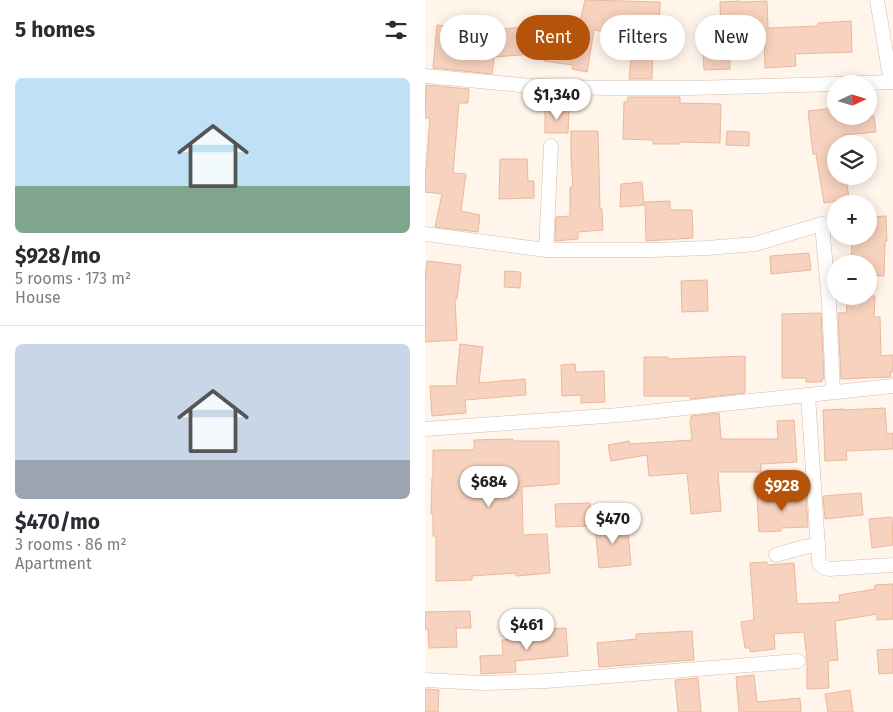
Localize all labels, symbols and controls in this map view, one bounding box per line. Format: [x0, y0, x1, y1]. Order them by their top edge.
chip: Buy [440, 15, 506, 60]
chip: Rent [516, 15, 590, 60]
chip: Filters [600, 15, 685, 60]
chip: New [695, 15, 766, 60]
icon: filters [382, 16, 410, 44]
text: 5 homes [15, 17, 95, 43]
north arrow [827, 75, 877, 125]
map controls [827, 75, 877, 305]
pin: $1,340 [516, 78, 598, 121]
text: $1,340 [534, 85, 580, 104]
icon: home [168, 111, 258, 201]
button: layers [827, 135, 877, 185]
button: + [827, 195, 877, 245]
text: $928/mo [15, 243, 101, 269]
button: − [827, 255, 877, 305]
text: 5 rooms · 173 m² [15, 269, 131, 288]
text: House [15, 288, 61, 307]
icon: home [168, 376, 258, 466]
pin: $684 [459, 466, 519, 508]
pin: $928 [752, 470, 812, 512]
text: $684 [471, 472, 507, 491]
text: $928 [765, 476, 799, 495]
pin: $470 [583, 502, 643, 545]
text: $470/mo [15, 509, 100, 535]
text: $470 [596, 509, 630, 528]
text: 3 rooms · 86 m² [15, 535, 127, 554]
text: Apartment [15, 554, 92, 573]
pin: $461 [497, 608, 557, 651]
text: $461 [510, 615, 544, 634]

